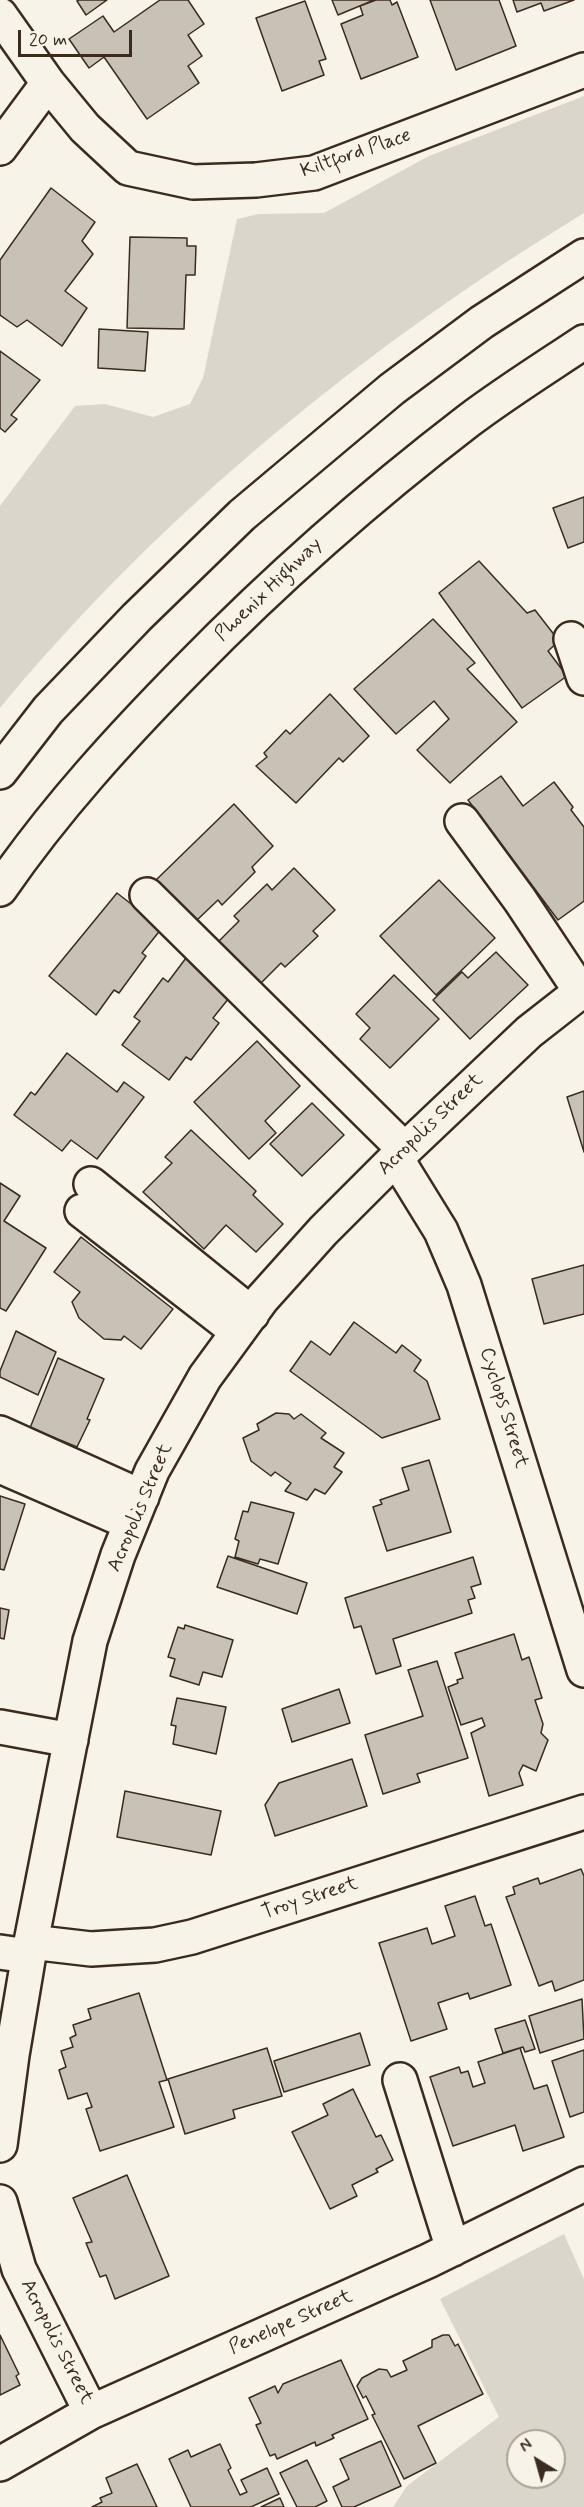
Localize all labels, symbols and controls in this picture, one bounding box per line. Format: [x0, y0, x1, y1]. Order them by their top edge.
scale bar [21, 18, 135, 56]
text: 20 m [29, 28, 67, 52]
street label: Kiltford Place [298, 124, 414, 184]
street label: Phoenix Highway [210, 533, 328, 647]
street label: Acropolis Street [373, 1069, 489, 1181]
street label: Cyclops Street [473, 1345, 533, 1471]
street label: Acropolis Street [103, 1440, 179, 1576]
street label: Troy Street [259, 1872, 361, 1926]
street label: Acropolis Street [14, 2276, 98, 2408]
street label: Penelope Street [226, 2285, 356, 2361]
north arrow [506, 2429, 566, 2489]
text: N [515, 2434, 537, 2457]

